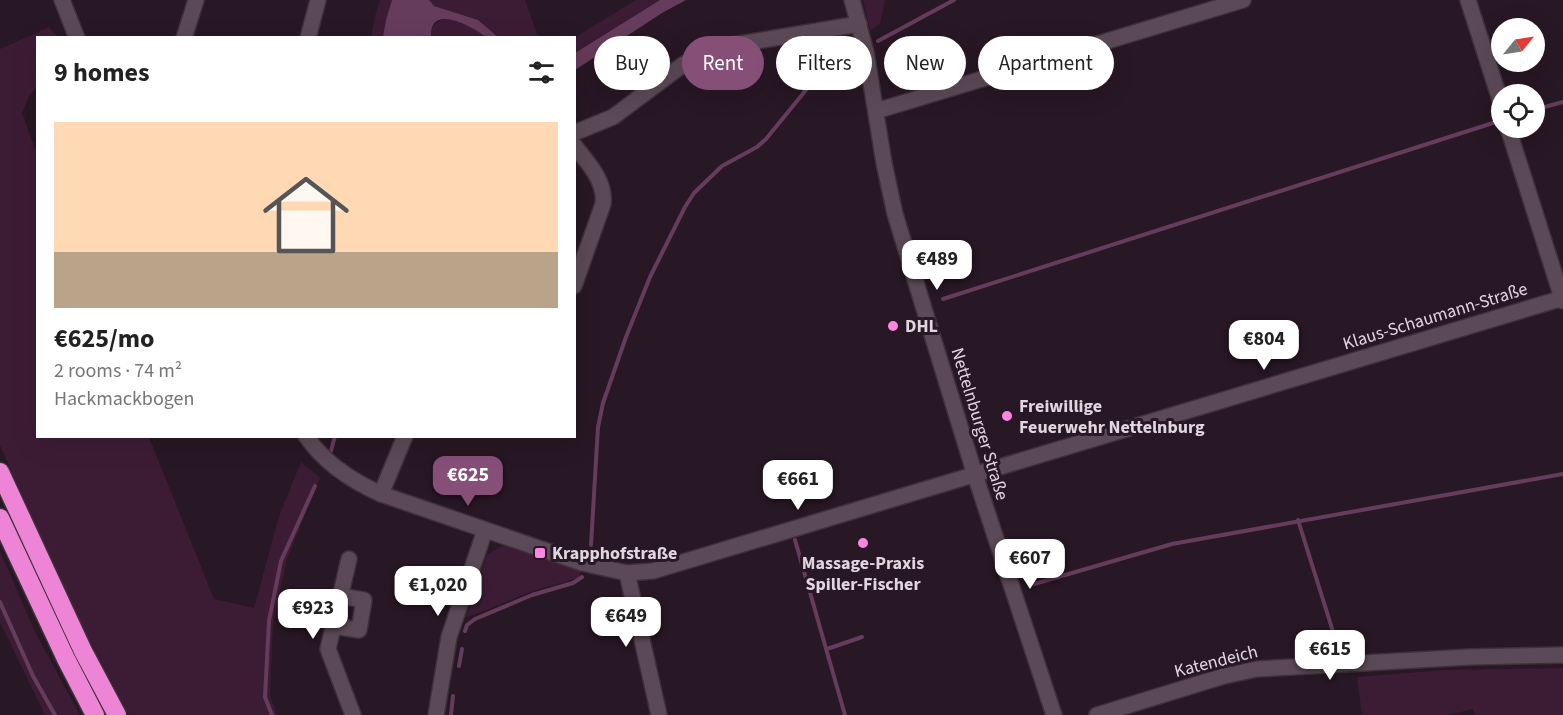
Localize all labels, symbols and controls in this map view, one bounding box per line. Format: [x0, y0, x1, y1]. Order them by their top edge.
north arrow [1491, 18, 1545, 72]
map controls [1491, 18, 1545, 138]
chip: Buy [594, 36, 670, 90]
chip: Rent [682, 36, 764, 90]
chip: Filters [776, 36, 872, 90]
chip: New [884, 36, 966, 90]
chip: Apartment [978, 36, 1114, 90]
text: 9 homes [54, 54, 149, 91]
icon: filters [525, 56, 558, 89]
button: locate [1491, 84, 1545, 138]
icon: home [252, 161, 360, 269]
pin: €489 [901, 240, 973, 291]
text: €489 [916, 245, 958, 273]
street label: Klaus-Schaumann-Straße [1340, 276, 1531, 356]
place label: DHL [905, 314, 938, 339]
marker: DHL [886, 319, 900, 333]
text: €625/mo [54, 320, 154, 357]
pin: €804 [1228, 320, 1300, 371]
text: €804 [1243, 325, 1285, 353]
street label: Nettelnburger Straße [944, 345, 1015, 504]
text: 2 rooms · 74 m² [54, 357, 182, 385]
text: Hackmackbogen [54, 385, 194, 413]
place label: Freiwillige Feuerwehr Nettelnburg [1019, 394, 1205, 440]
marker: Freiwillige Feuerwehr Nettelnburg [1000, 409, 1014, 423]
pin: €625 [432, 456, 504, 507]
pin: €661 [762, 460, 834, 511]
text: €625 [447, 461, 489, 489]
text: €661 [777, 465, 819, 493]
marker: Massage-Praxis Spiller-Fischer [856, 536, 870, 550]
pin: €607 [994, 539, 1066, 590]
place label: Krapphofstraße [552, 541, 677, 566]
text: €607 [1009, 544, 1051, 572]
marker: Krapphofstraße [533, 546, 547, 560]
place label: Massage-Praxis Spiller-Fischer [802, 551, 924, 597]
pin: €1,020 [389, 566, 487, 617]
text: €1,020 [409, 571, 467, 599]
pin: €923 [277, 589, 349, 640]
text: €923 [292, 594, 334, 622]
pin: €649 [590, 597, 662, 648]
text: €649 [605, 602, 647, 630]
pin: €615 [1294, 630, 1366, 681]
text: €615 [1309, 635, 1351, 663]
street label: Katendeich [1172, 639, 1260, 684]

